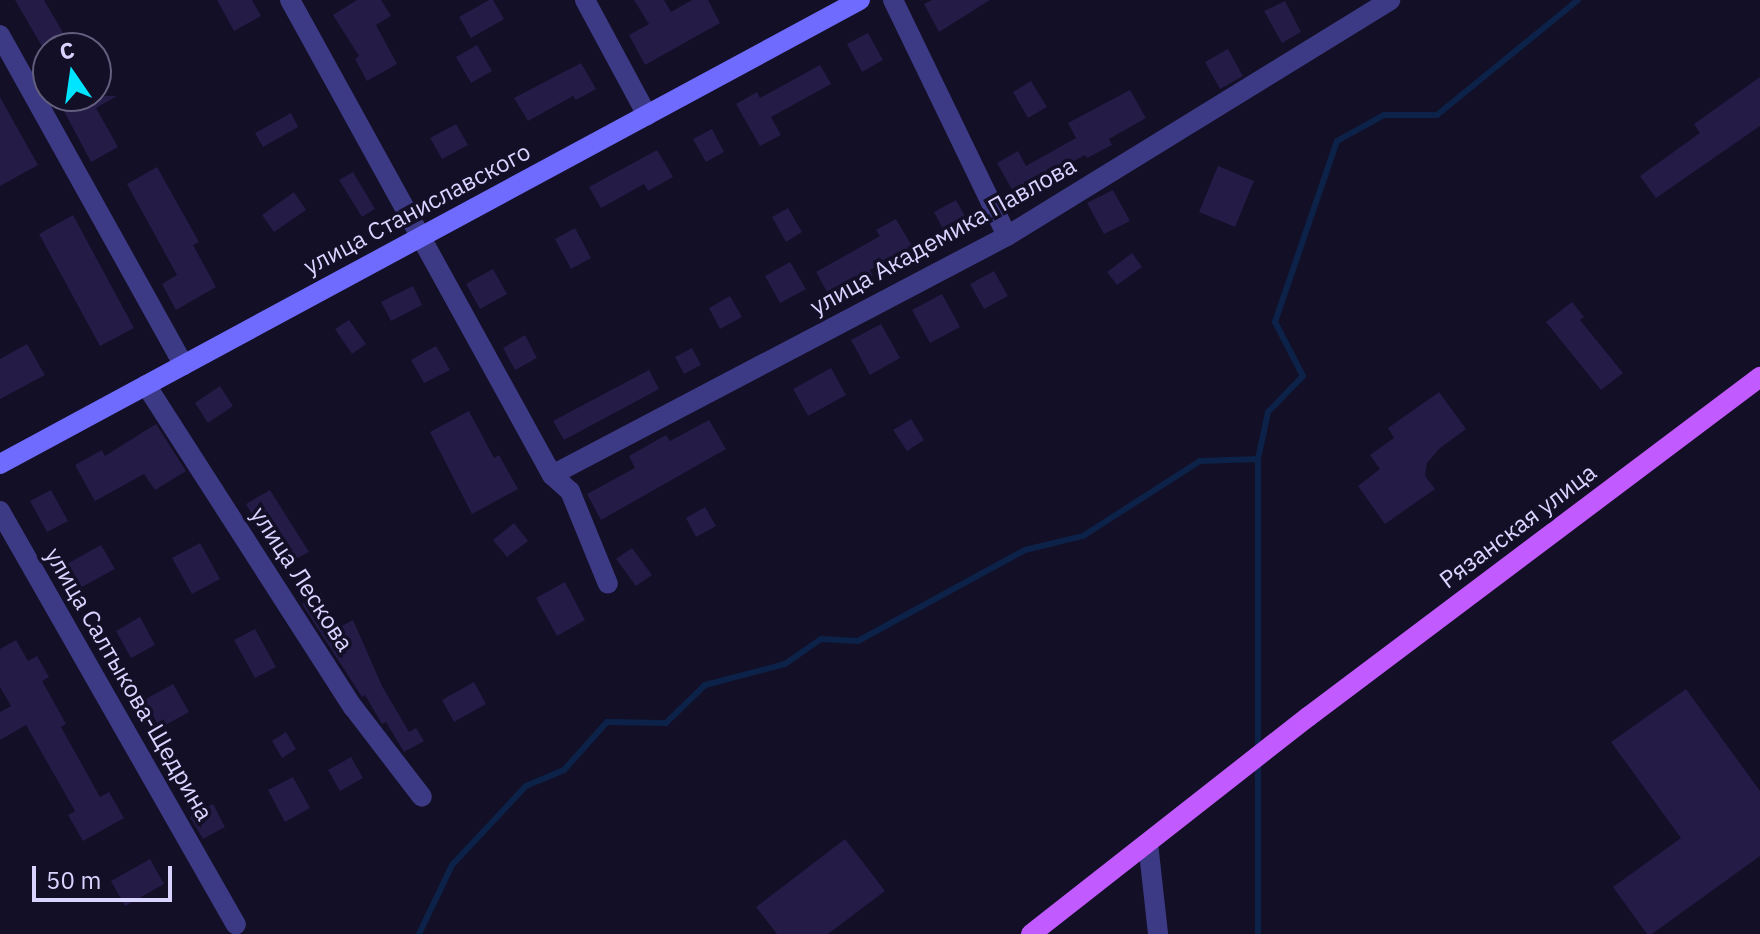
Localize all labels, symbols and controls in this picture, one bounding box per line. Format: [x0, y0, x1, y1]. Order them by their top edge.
north arrow [32, 32, 112, 112]
text: С [57, 34, 77, 66]
street label: улица Станиславского [299, 137, 535, 281]
street label: улица Академика Павлова [805, 151, 1081, 321]
street label: Рязанская улица [1434, 458, 1602, 594]
street label: улица Лескова [245, 501, 359, 657]
street label: улица Салтыкова-Щедрина [39, 542, 219, 826]
scale bar [36, 850, 176, 900]
text: 50 m [46, 864, 101, 896]

